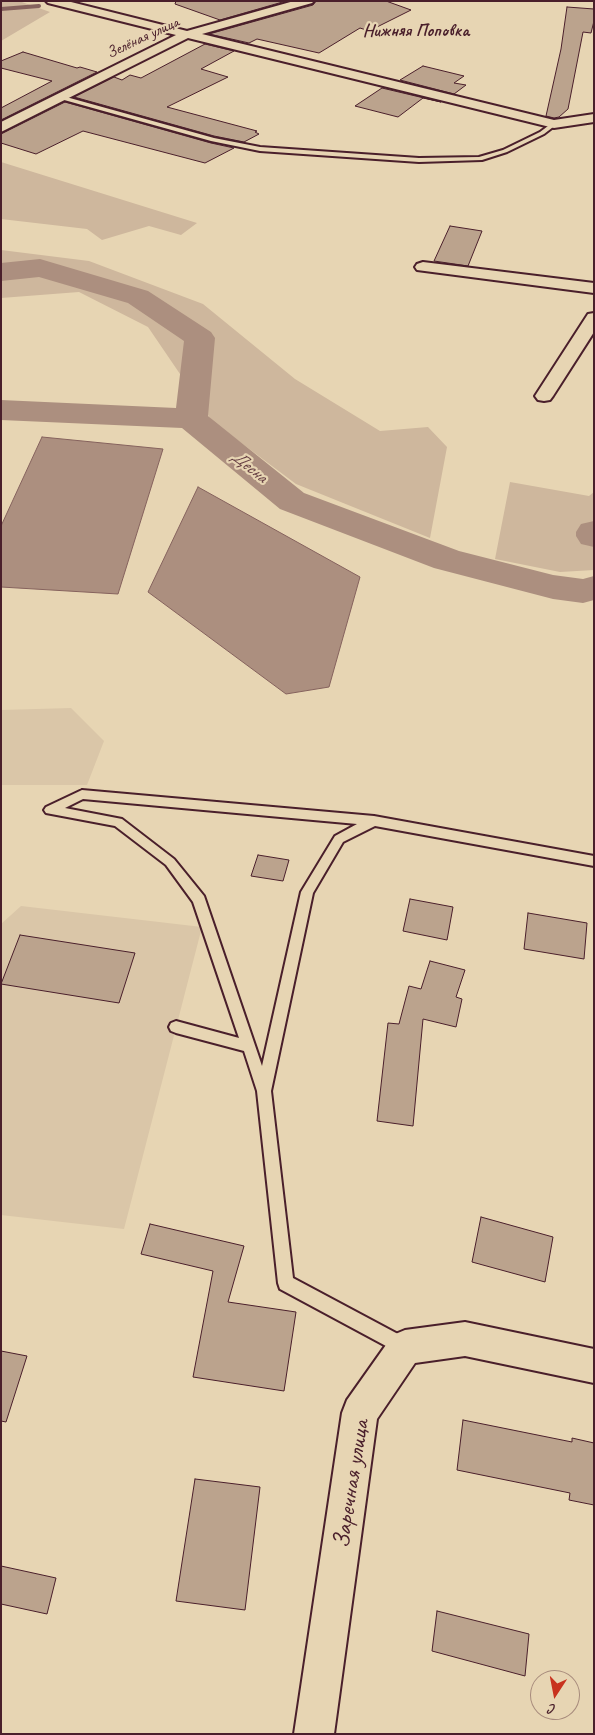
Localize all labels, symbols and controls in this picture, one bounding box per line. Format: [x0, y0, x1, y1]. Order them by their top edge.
street label: Зелёная улица [104, 13, 182, 63]
district label: Нижняя Поповка [363, 20, 469, 42]
water label: Десна [227, 446, 271, 488]
street label: Заречная улица [328, 1418, 376, 1550]
north arrow [530, 1670, 580, 1720]
text: С [547, 1700, 557, 1718]

